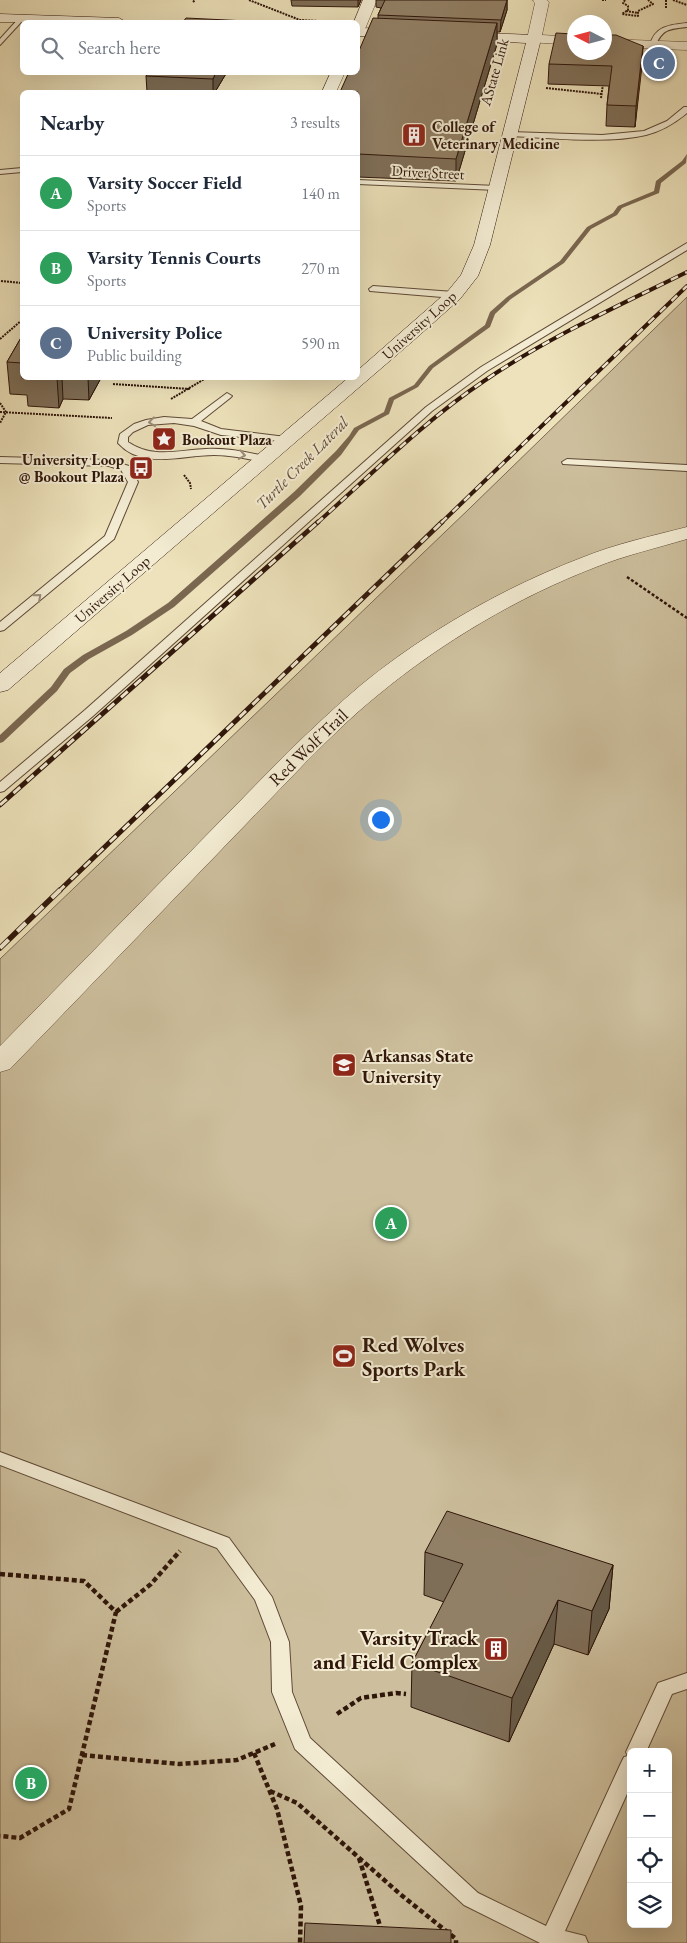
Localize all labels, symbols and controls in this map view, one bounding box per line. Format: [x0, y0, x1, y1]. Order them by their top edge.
north arrow [567, 15, 612, 60]
search box [20, 20, 360, 75]
icon: search [38, 34, 66, 62]
text: Search here [78, 35, 160, 60]
street label: AState Link [475, 35, 513, 109]
pin: C [643, 44, 675, 82]
text: Nearby [40, 109, 104, 136]
text: 3 results [290, 112, 340, 133]
place label: College of Veterinary Medicine [432, 117, 559, 153]
building icon: College of Veterinary Medicine [401, 122, 427, 148]
street label: Driver Street [391, 161, 465, 183]
text: Varsity Soccer Field [87, 170, 242, 195]
text: A [50, 183, 62, 204]
text: 140 m [301, 183, 340, 204]
text: Sports [87, 195, 126, 216]
text: Varsity Tennis Courts [87, 245, 261, 270]
text: B [51, 258, 61, 279]
text: 270 m [301, 258, 340, 279]
text: Sports [87, 270, 126, 291]
street label: University Loop [378, 286, 460, 363]
text: University Police [87, 320, 222, 345]
text: C [50, 333, 62, 354]
text: 590 m [301, 333, 340, 354]
text: Public building [87, 345, 182, 366]
water label: Turtle Creek Lateral [251, 412, 353, 514]
one-way arrow [148, 416, 156, 427]
place icon: Bookout Plaza [151, 426, 177, 452]
place label: Bookout Plaza [182, 430, 272, 449]
place label: University Loop @ Bookout Plaza [19, 450, 124, 486]
one-way arrow [237, 450, 246, 460]
bus stop icon: University Loop @ Bookout Plaza [128, 455, 154, 481]
street label: University Loop [70, 551, 154, 627]
one-way arrow [32, 594, 41, 603]
street label: Red Wolf Trail [263, 703, 353, 791]
your location [368, 807, 394, 833]
place label: Arkansas State University [361, 1044, 474, 1088]
school or university icon: Arkansas State University [331, 1052, 357, 1078]
pin: A [375, 1204, 407, 1242]
place label: Red Wolves Sports Park [362, 1331, 466, 1382]
sports icon: Red Wolves Sports Park [331, 1343, 357, 1369]
place label: Varsity Track and Field Complex [313, 1624, 479, 1675]
building icon: Varsity Track and Field Complex [483, 1636, 509, 1662]
map controls [627, 1748, 672, 1928]
button: + [627, 1748, 672, 1793]
pin: B [15, 1764, 47, 1802]
button: − [627, 1793, 672, 1838]
button: locate [627, 1838, 672, 1883]
button: layers [627, 1883, 672, 1928]

